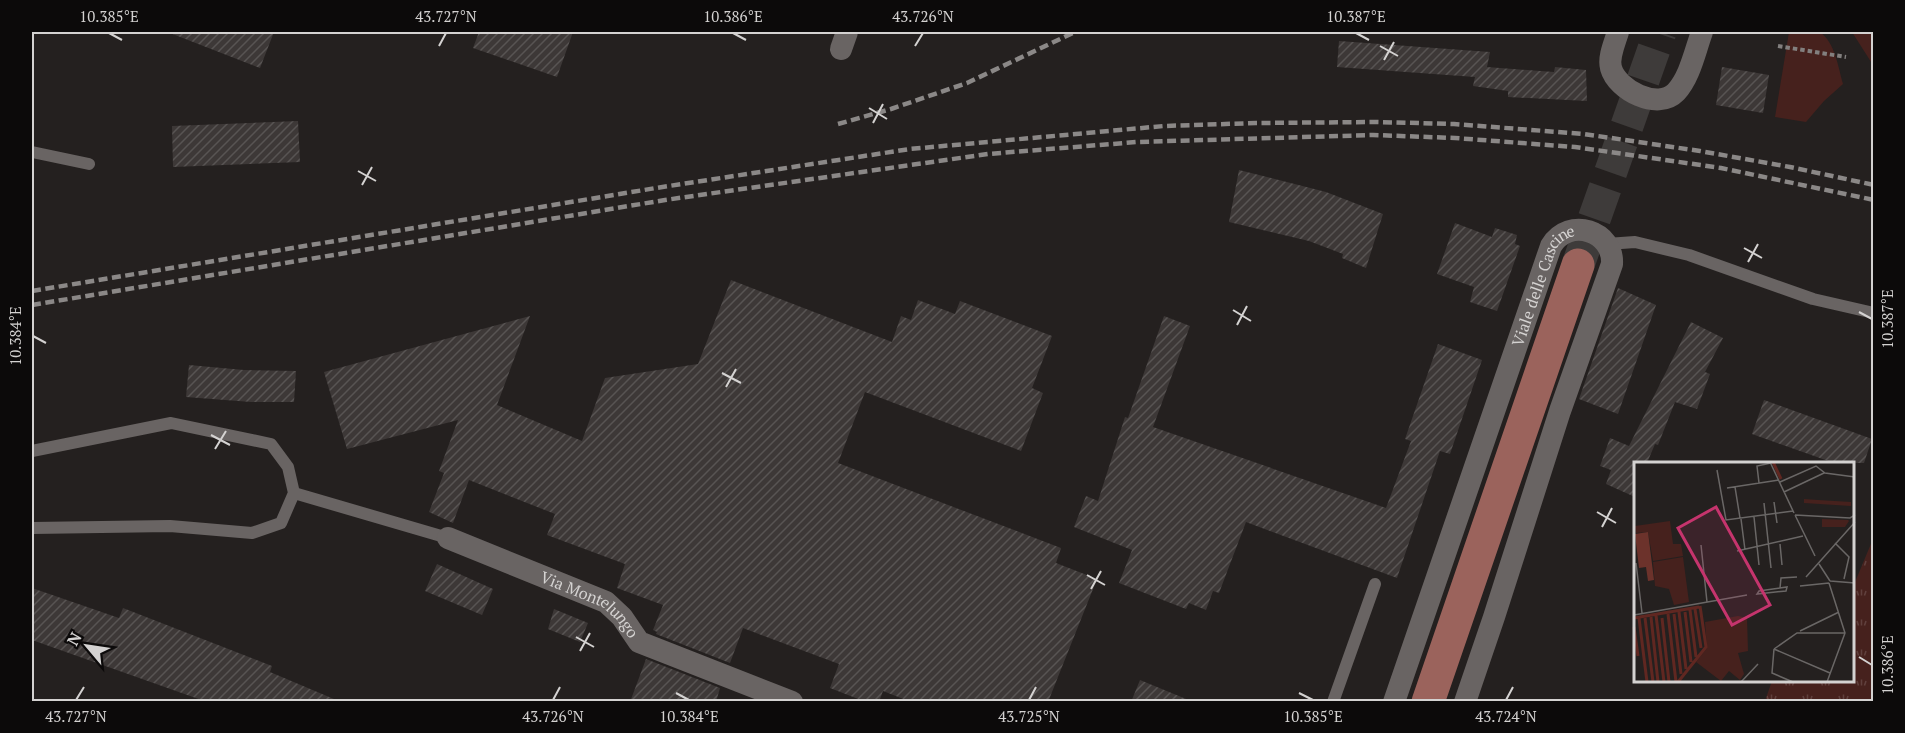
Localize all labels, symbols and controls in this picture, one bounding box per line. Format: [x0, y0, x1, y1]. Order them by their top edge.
text: 10.385°E [79, 6, 139, 26]
text: 43.727°N [415, 6, 477, 26]
text: 10.386°E [703, 6, 763, 26]
text: 43.726°N [892, 6, 954, 26]
text: 10.387°E [1326, 6, 1386, 26]
street label: Viale delle Cascine [1506, 219, 1577, 349]
text: 10.387°E [1877, 289, 1897, 349]
text: 10.384°E [5, 306, 25, 366]
inset map [1634, 462, 1854, 682]
street label: Via Montelungo [537, 566, 644, 642]
north arrow [57, 616, 117, 676]
text: N [61, 628, 86, 649]
text: 10.386°E [1877, 635, 1897, 695]
text: 43.727°N [45, 706, 107, 726]
text: 43.726°N [522, 706, 584, 726]
text: 10.384°E [659, 706, 719, 726]
text: 43.725°N [998, 706, 1060, 726]
text: 10.385°E [1283, 706, 1343, 726]
text: 43.724°N [1475, 706, 1537, 726]

